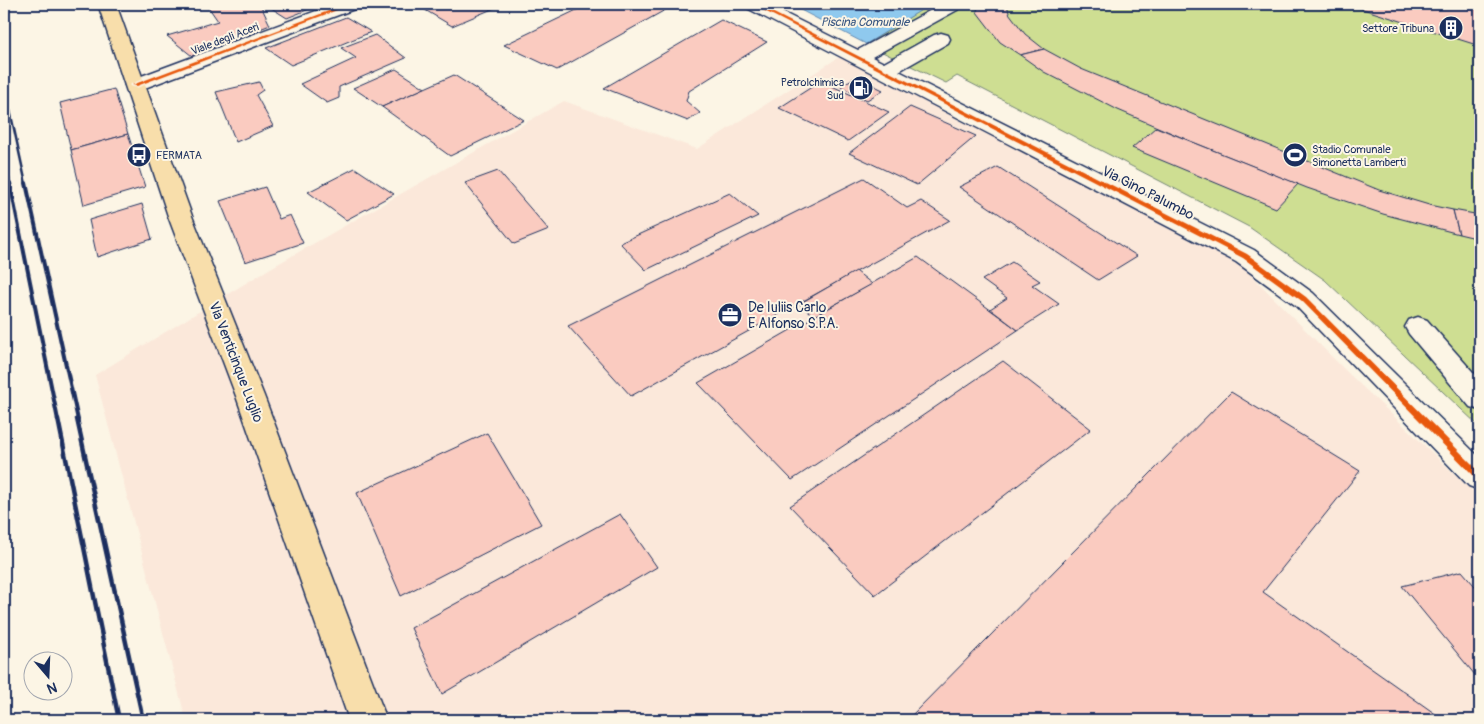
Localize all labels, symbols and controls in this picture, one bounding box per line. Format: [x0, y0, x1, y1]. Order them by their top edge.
water label: Piscina Comunale [821, 15, 910, 30]
building icon: Settore Tribuna [1438, 15, 1464, 41]
street label: Viale degli Aceri [189, 20, 261, 58]
place label: Settore Tribuna [1362, 22, 1434, 35]
fuel station icon: Petrolchimica Sud [848, 75, 874, 101]
place label: Petrolchimica Sud [781, 76, 844, 102]
bus stop icon: FERMATA [126, 142, 152, 168]
sports icon: Stadio Comunale Simonetta Lamberti [1282, 142, 1308, 168]
place label: Stadio Comunale Simonetta Lamberti [1312, 143, 1406, 169]
place label: FERMATA [156, 149, 202, 162]
street label: Via Gino Palumbo [1099, 162, 1197, 224]
street label: Via Venticinque Luglio [205, 299, 267, 425]
place label: De Iuliis Carlo E Alfonso S.P.A. [748, 299, 839, 332]
office icon: De Iuliis Carlo E Alfonso S.P.A. [717, 302, 743, 328]
north arrow [22, 652, 72, 702]
text: N [45, 678, 59, 697]

